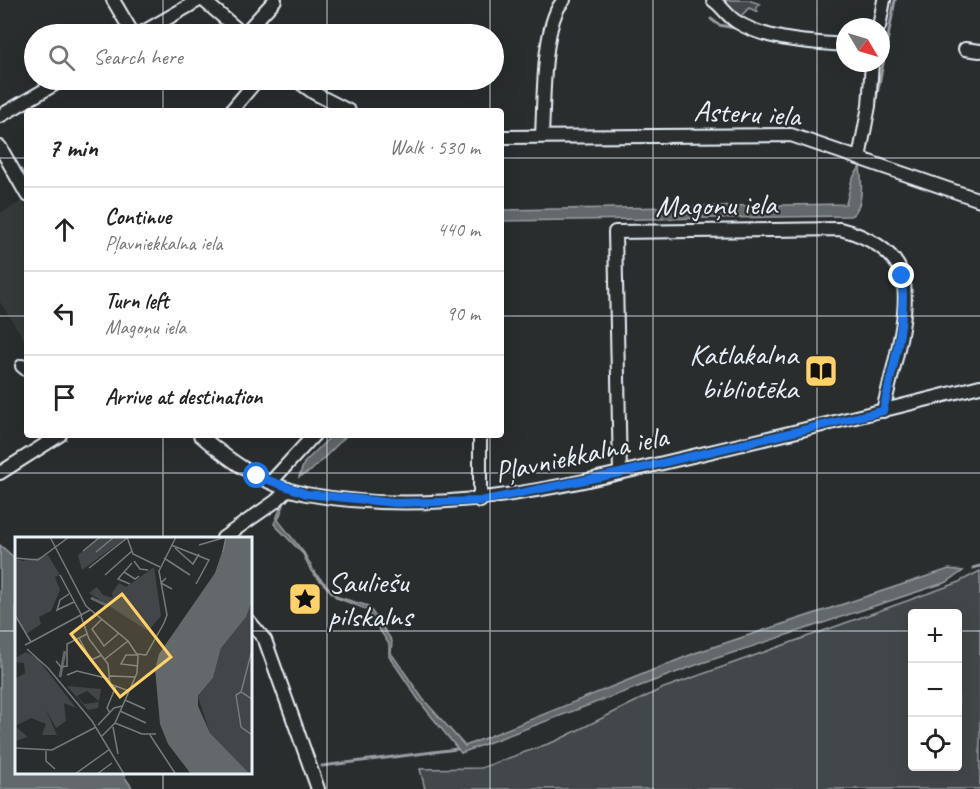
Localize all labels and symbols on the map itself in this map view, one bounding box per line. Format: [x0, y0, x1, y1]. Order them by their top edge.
north arrow [836, 18, 890, 72]
street label: Asteru iela [693, 91, 803, 135]
street label: Magoņu iela [655, 185, 779, 225]
route end [888, 262, 914, 288]
place label: Katlakalna bibliotēka [689, 335, 800, 407]
library icon: Katlakalna bibliotēka [803, 353, 839, 389]
street label: Pļavniekkalna iela [491, 417, 673, 491]
route start [243, 462, 269, 488]
inset map [15, 537, 252, 774]
place label: Sauliešu pilskalns [328, 563, 415, 635]
place icon: Sauliešu pilskalns [287, 581, 323, 617]

